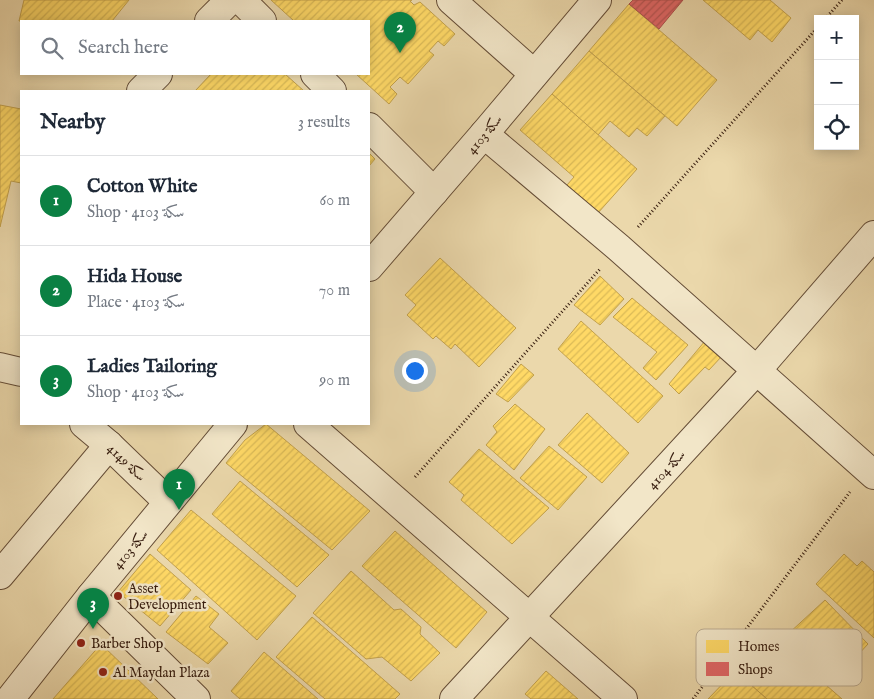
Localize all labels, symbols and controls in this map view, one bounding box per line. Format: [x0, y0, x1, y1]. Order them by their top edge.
pin: 2 [384, 12, 416, 53]
map controls [814, 15, 859, 150]
button: + [814, 15, 859, 60]
search box [20, 20, 370, 75]
icon: search [38, 34, 66, 62]
text: Search here [78, 36, 169, 60]
button: − [814, 60, 859, 105]
button: locate [814, 105, 859, 150]
text: Nearby [40, 109, 105, 136]
street label: سكة 4103 [463, 111, 507, 158]
text: 3 results [298, 113, 350, 133]
text: Cotton White [87, 175, 198, 199]
text: 1 [53, 191, 59, 211]
text: 60 m [320, 191, 350, 211]
text: Shop · سكة 4103 [87, 203, 184, 223]
text: Hida House [87, 265, 182, 289]
text: 2 [52, 281, 60, 301]
text: 70 m [319, 281, 350, 301]
text: Place · سكة 4103 [87, 293, 185, 313]
text: Ladies Tailoring [87, 355, 217, 379]
your location [402, 358, 428, 384]
text: 3 [53, 371, 59, 391]
text: 90 m [319, 371, 350, 391]
text: Shop · سكة 4103 [87, 383, 184, 403]
street label: سكة 4149 [103, 440, 150, 486]
street label: سكة 4104 [644, 446, 690, 493]
pin: 1 [163, 469, 195, 510]
street label: سكة 4103 [109, 526, 153, 573]
place label: Asset Development [127, 580, 207, 614]
pin: 3 [77, 588, 109, 629]
marker: Asset Development [112, 590, 124, 602]
legend [696, 629, 862, 686]
place label: Barber Shop [91, 635, 164, 653]
marker: Barber Shop [75, 637, 87, 649]
text: Homes [738, 638, 780, 656]
text: Shops [738, 661, 773, 679]
place label: Al Maydan Plaza [112, 664, 211, 682]
marker: Al Maydan Plaza [97, 666, 109, 678]

